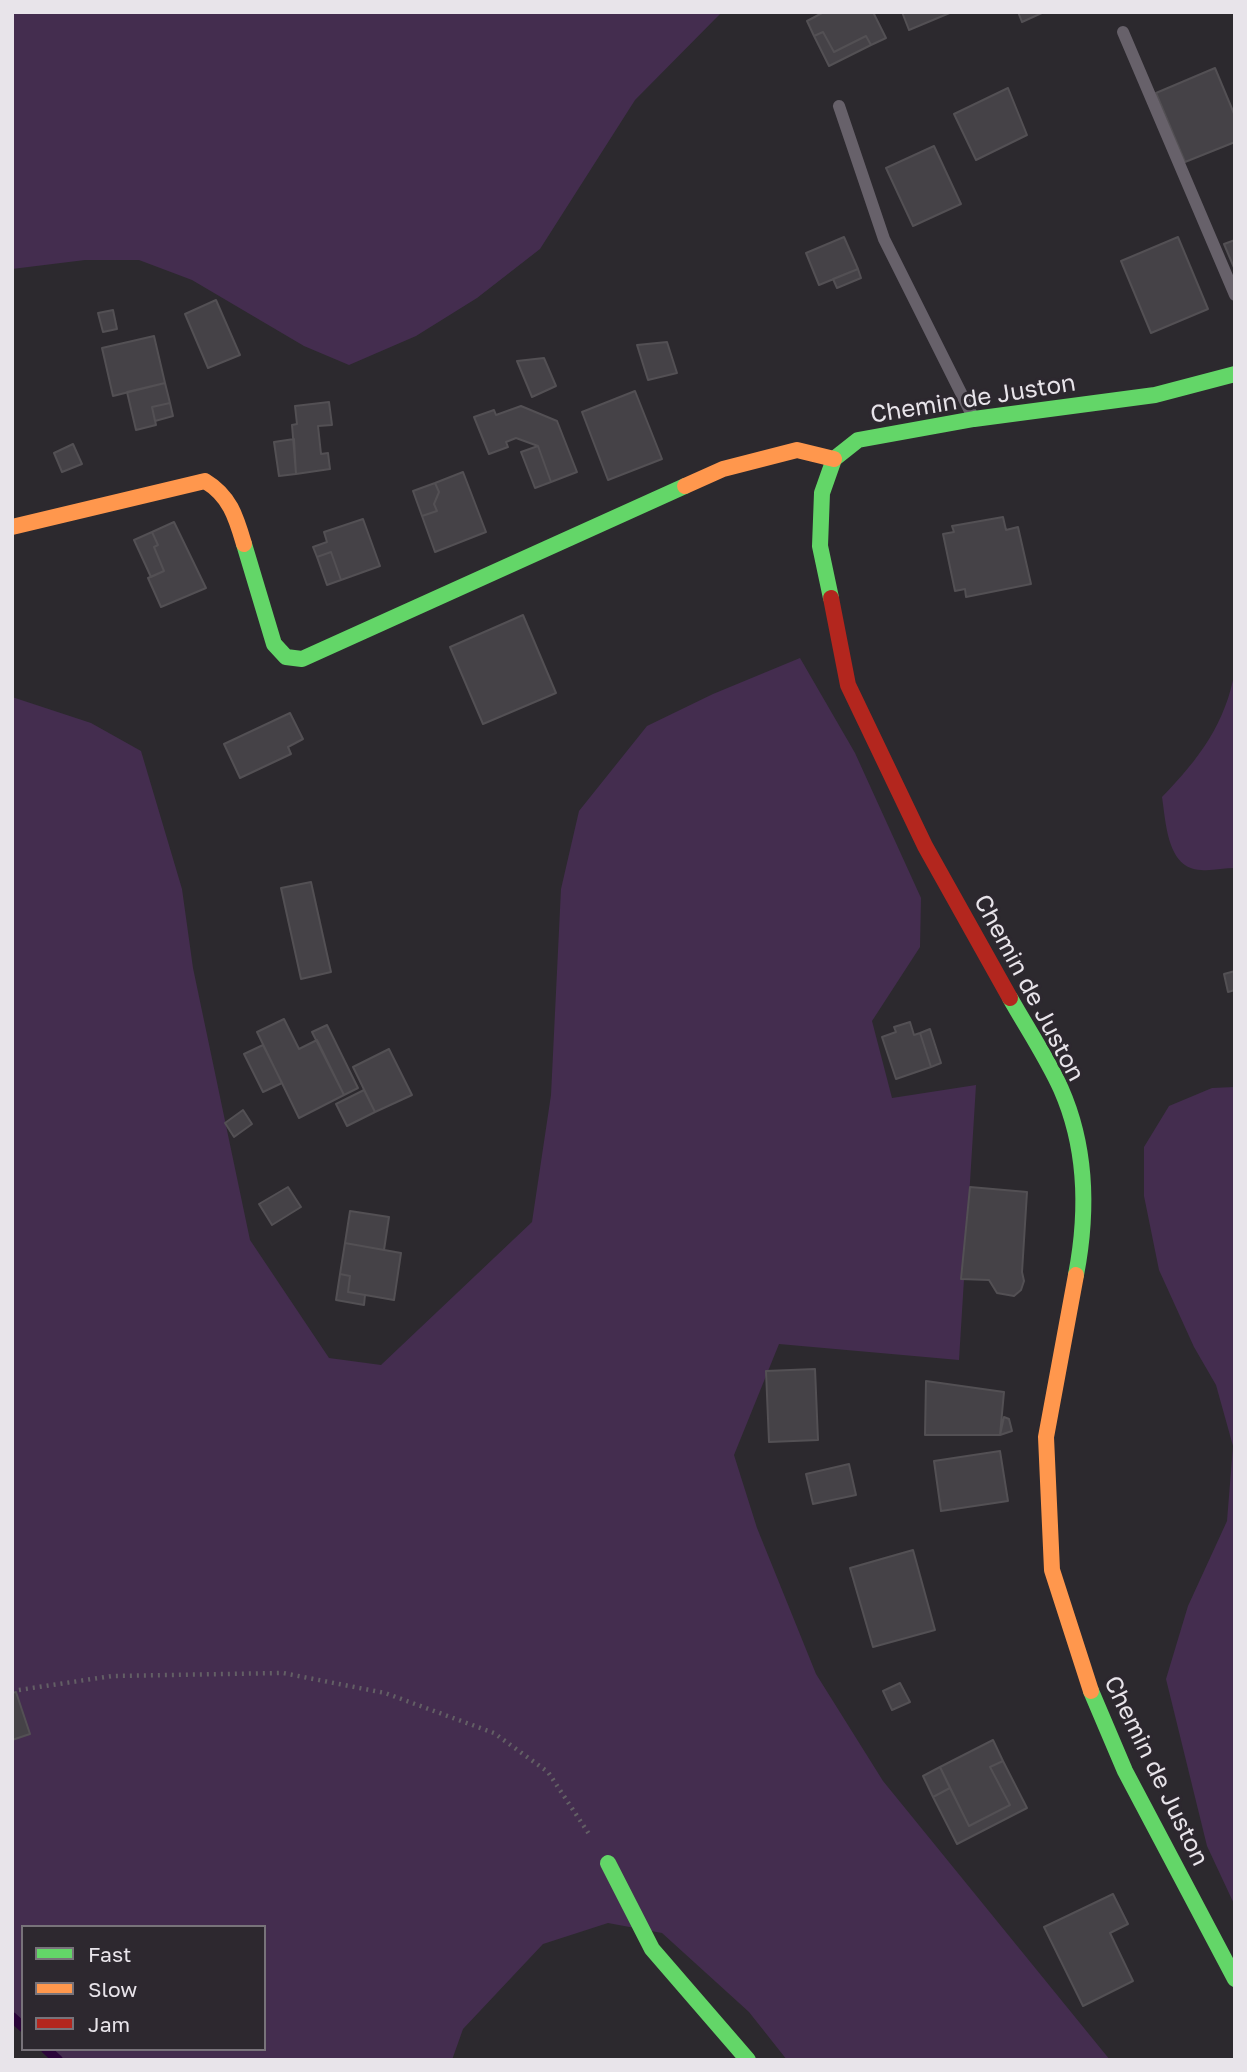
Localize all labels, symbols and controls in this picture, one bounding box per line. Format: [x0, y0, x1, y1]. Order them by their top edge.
street label: Chemin de Juston [868, 369, 1078, 429]
street label: Chemin de Juston [968, 890, 1090, 1086]
street label: Chemin de Juston [1098, 1671, 1214, 1871]
legend [21, 1925, 266, 2051]
text: Fast [88, 1941, 131, 1967]
text: Slow [88, 1976, 137, 2002]
text: Jam [88, 2011, 130, 2037]

